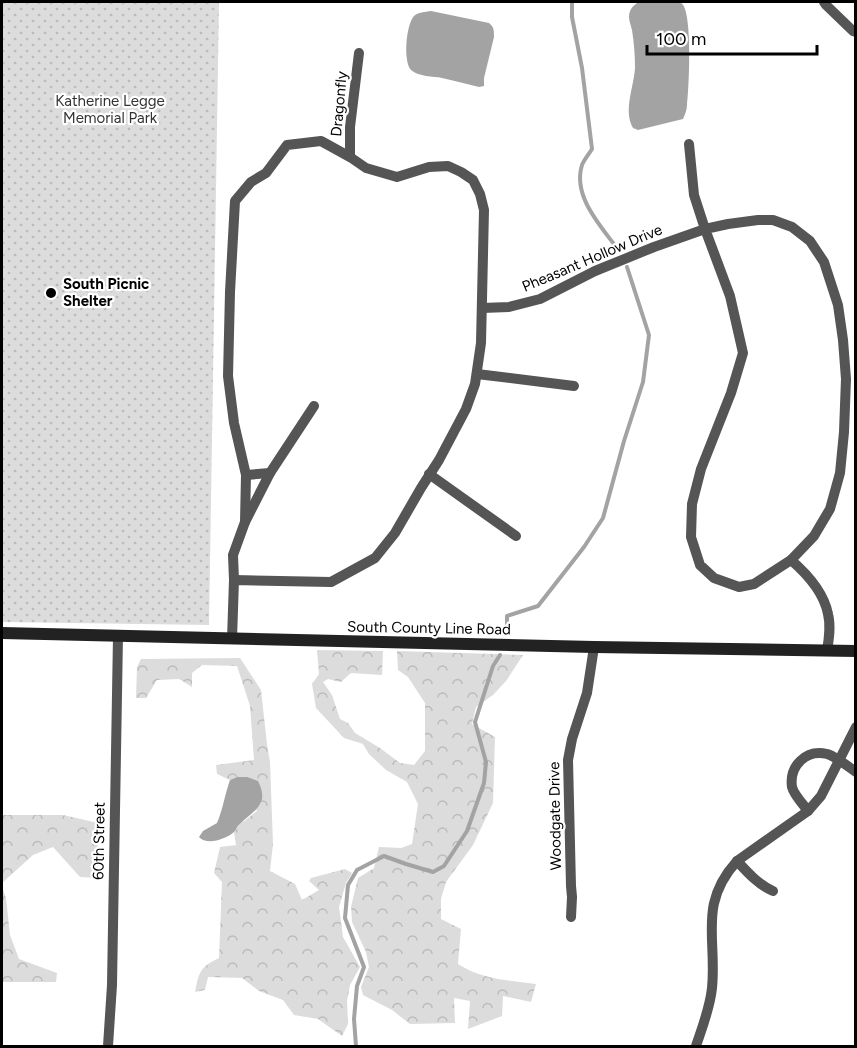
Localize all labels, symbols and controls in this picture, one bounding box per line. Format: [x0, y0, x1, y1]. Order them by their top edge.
scale bar [647, 18, 816, 56]
text: 100 m [656, 28, 706, 50]
street label: Dragonfly [327, 70, 351, 137]
park label: Katherine Legge Memorial Park [55, 92, 165, 127]
street label: Pheasant Hollow Drive [519, 220, 665, 296]
place label: South Picnic Shelter [63, 275, 149, 310]
marker: South Picnic Shelter [44, 286, 58, 300]
street label: South County Line Road [347, 618, 511, 638]
street label: Woodgate Drive [545, 762, 565, 870]
street label: 60th Street [89, 802, 109, 880]

